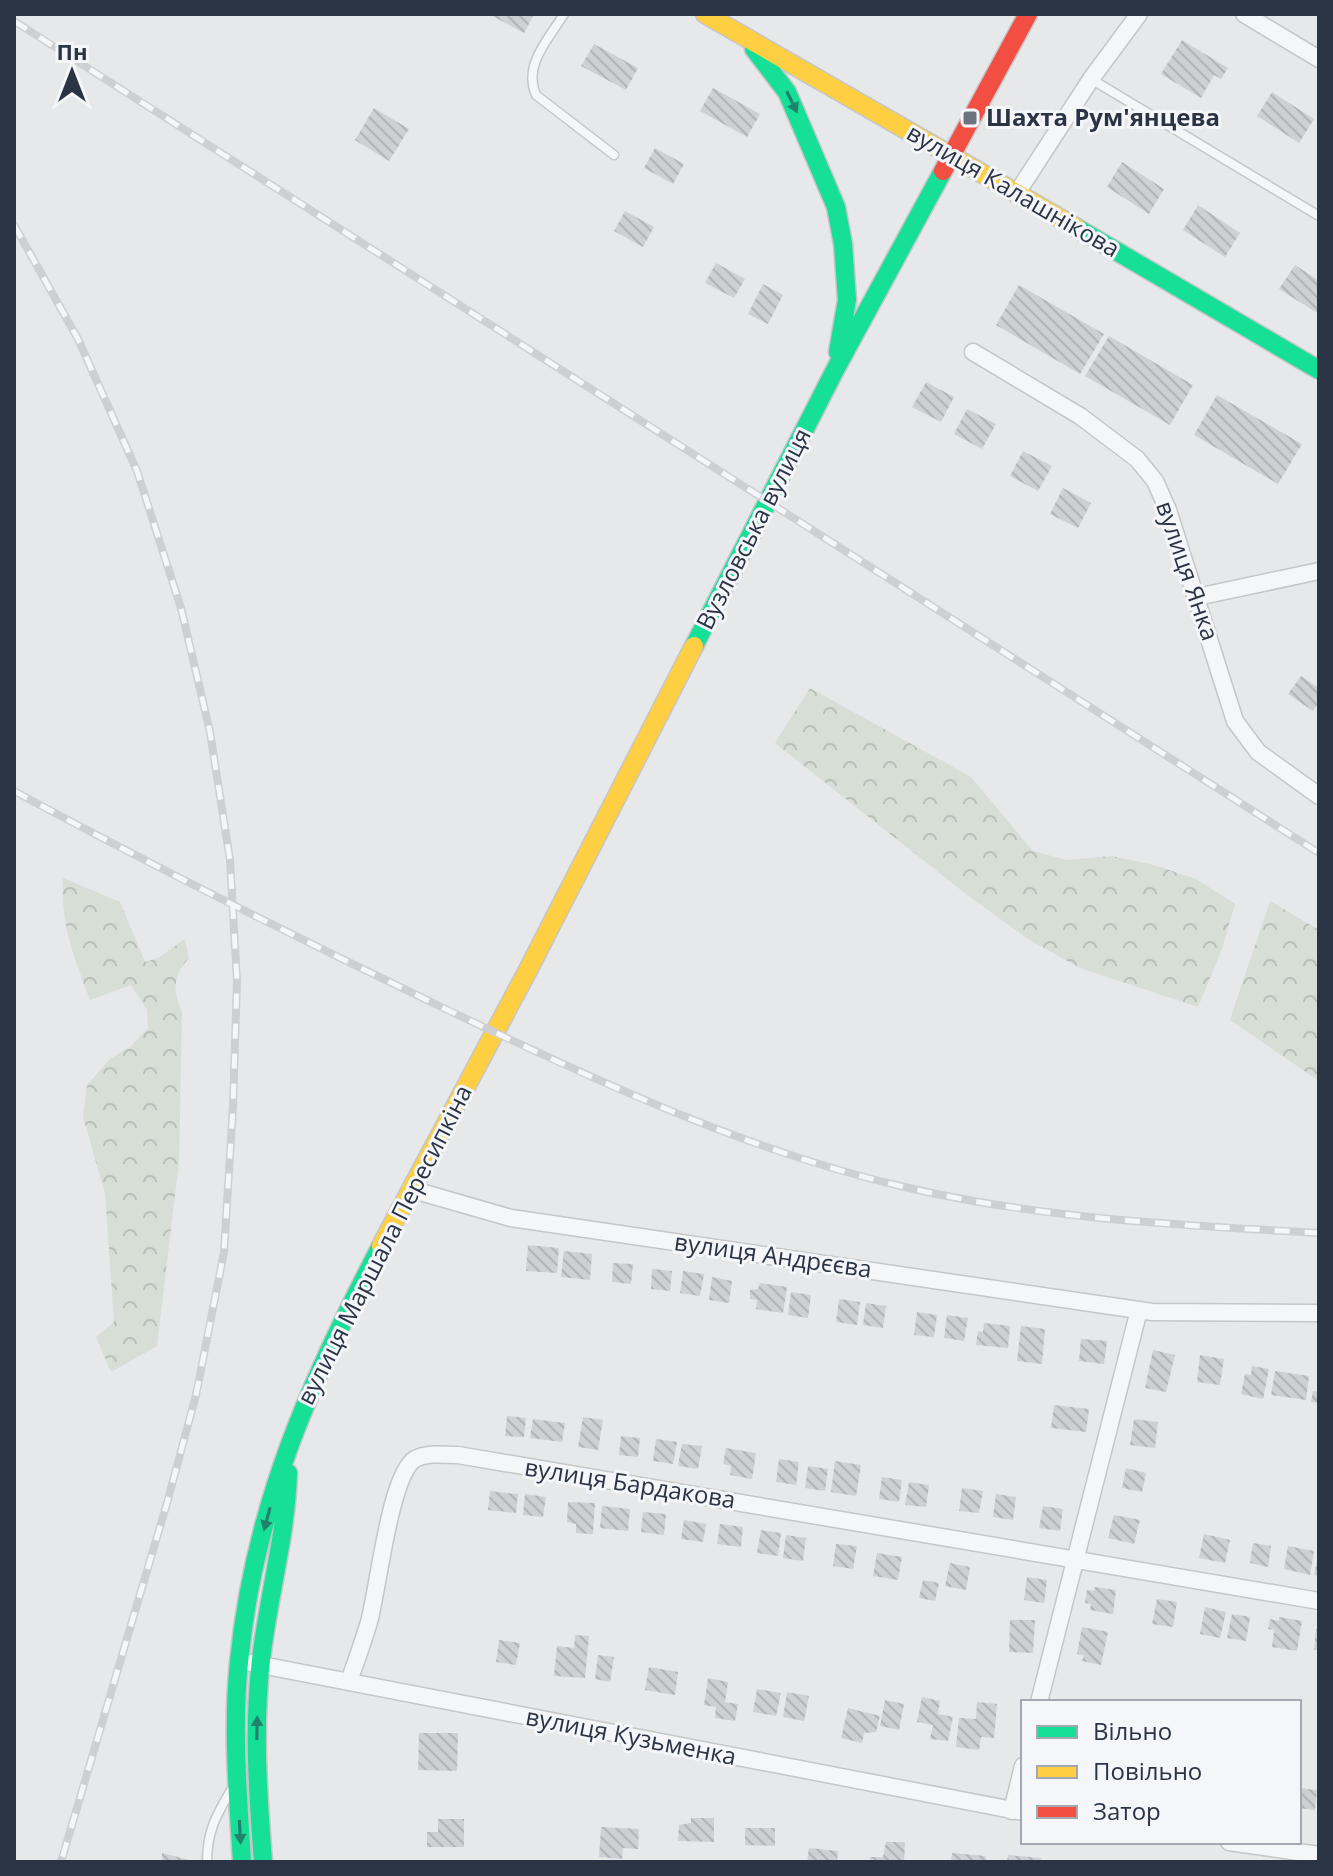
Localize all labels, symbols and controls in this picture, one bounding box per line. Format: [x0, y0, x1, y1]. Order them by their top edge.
north arrow [32, 32, 112, 112]
text: Пн [57, 36, 87, 66]
one-way arrow [785, 90, 798, 113]
place label: Шахта Рум'янцева [986, 100, 1220, 133]
marker: Шахта Рум'янцева [961, 109, 979, 127]
street label: вулиця Калашнікова [901, 115, 1126, 264]
street label: Вузловська вулиця [688, 422, 818, 635]
street label: вулиця Янка [1149, 496, 1228, 645]
street label: вулиця Маршала Пересипкіна [288, 1079, 479, 1410]
street label: вулиця Андрєєва [672, 1224, 874, 1285]
street label: вулиця Бардакова [522, 1450, 738, 1515]
one-way arrow [261, 1507, 273, 1532]
street label: вулиця Кузьменка [523, 1699, 739, 1772]
legend [1021, 1700, 1301, 1844]
text: Вільно [1093, 1714, 1172, 1747]
one-way arrow [251, 1715, 264, 1740]
text: Повільно [1093, 1754, 1202, 1787]
text: Затор [1093, 1794, 1161, 1827]
one-way arrow [234, 1820, 247, 1845]

